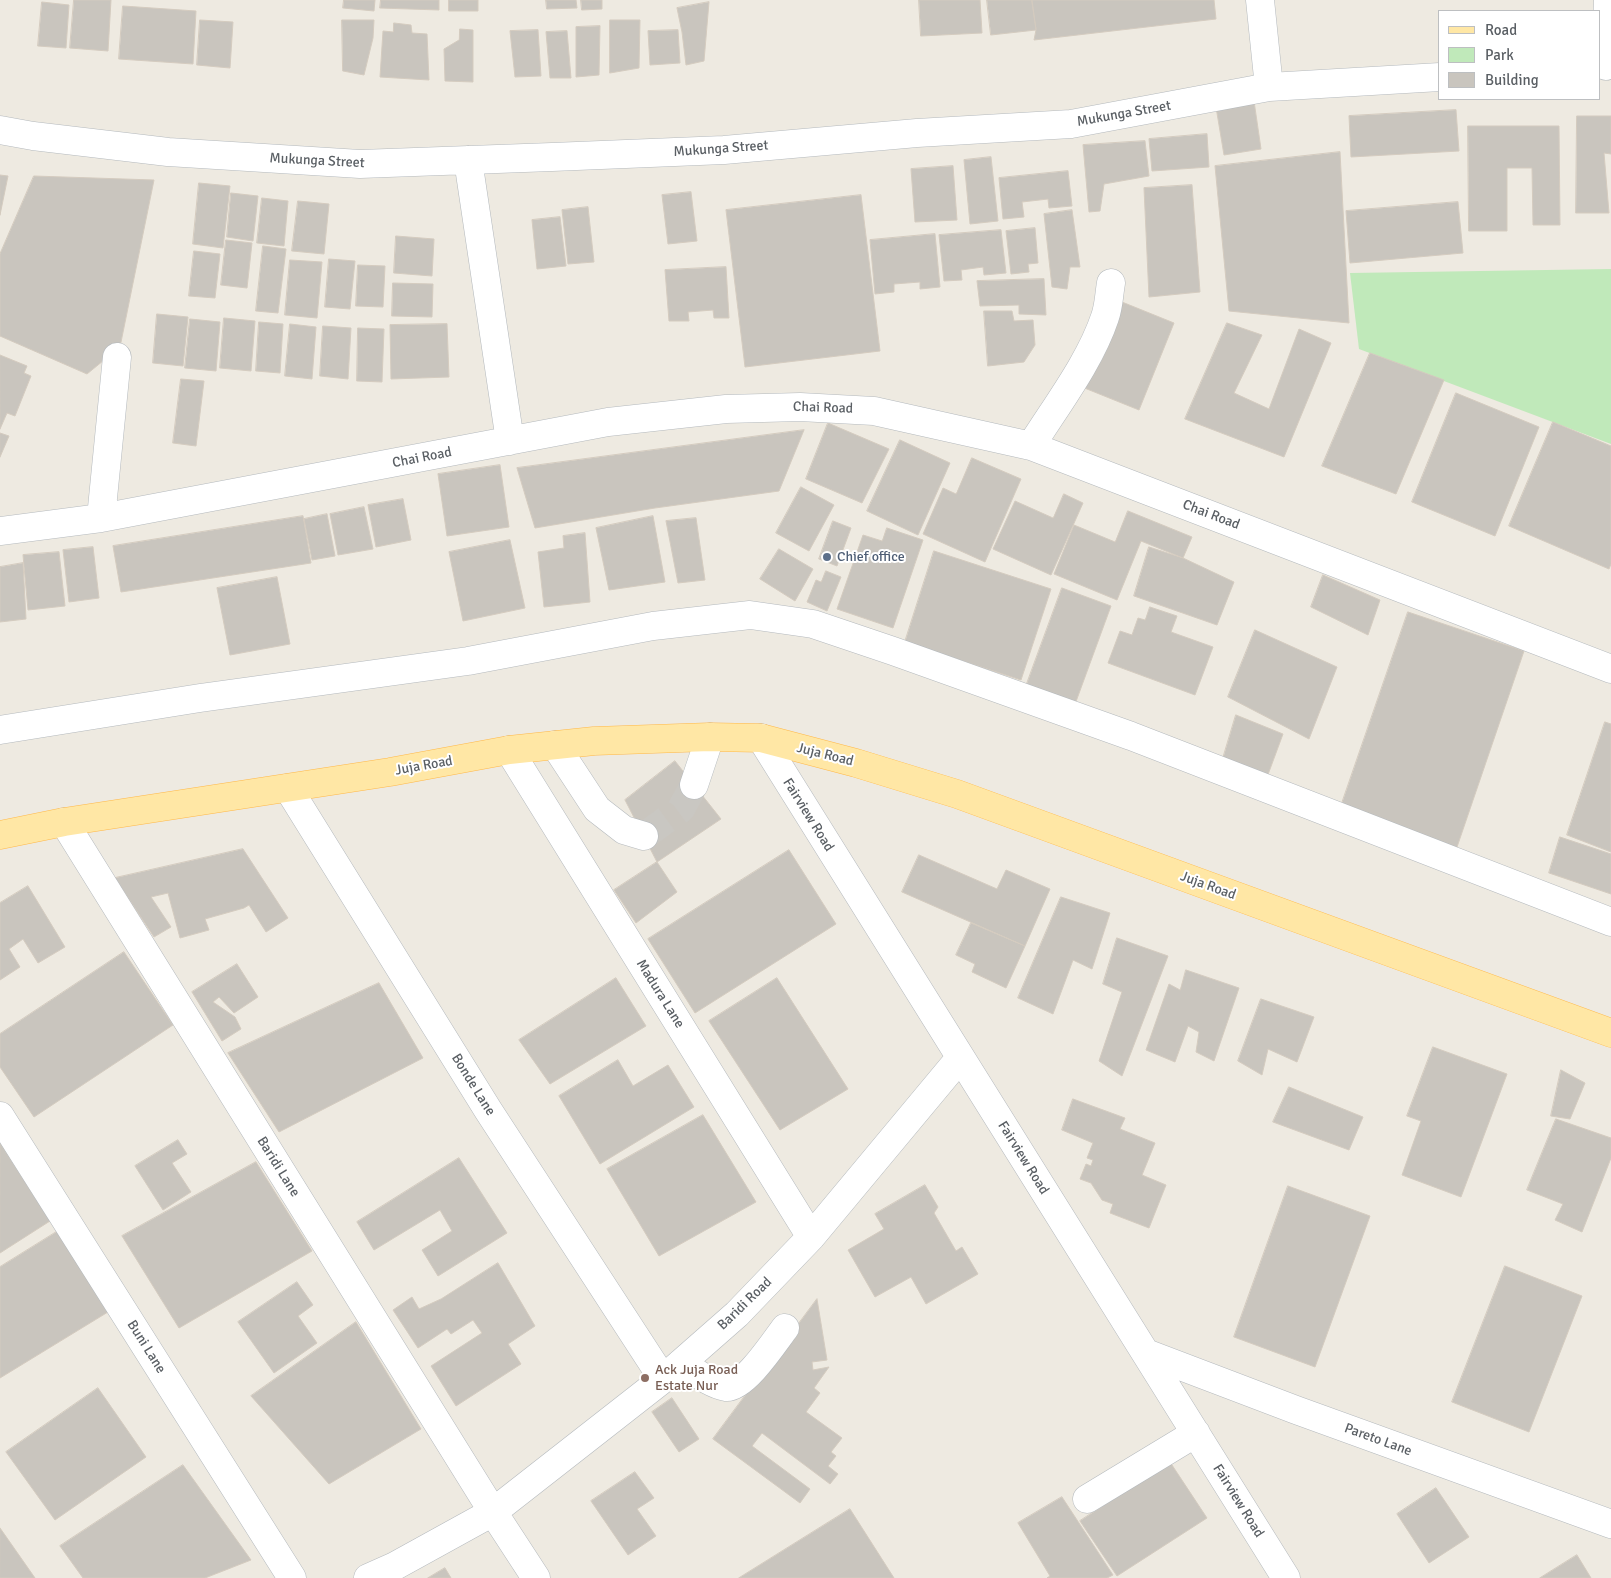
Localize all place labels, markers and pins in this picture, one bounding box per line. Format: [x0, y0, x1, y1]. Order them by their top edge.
place label: Chief office [837, 549, 905, 565]
marker: Chief office [821, 551, 833, 563]
place label: Ack Juja Road Estate Nur [655, 1362, 738, 1394]
marker: Ack Juja Road Estate Nur [639, 1372, 651, 1384]

